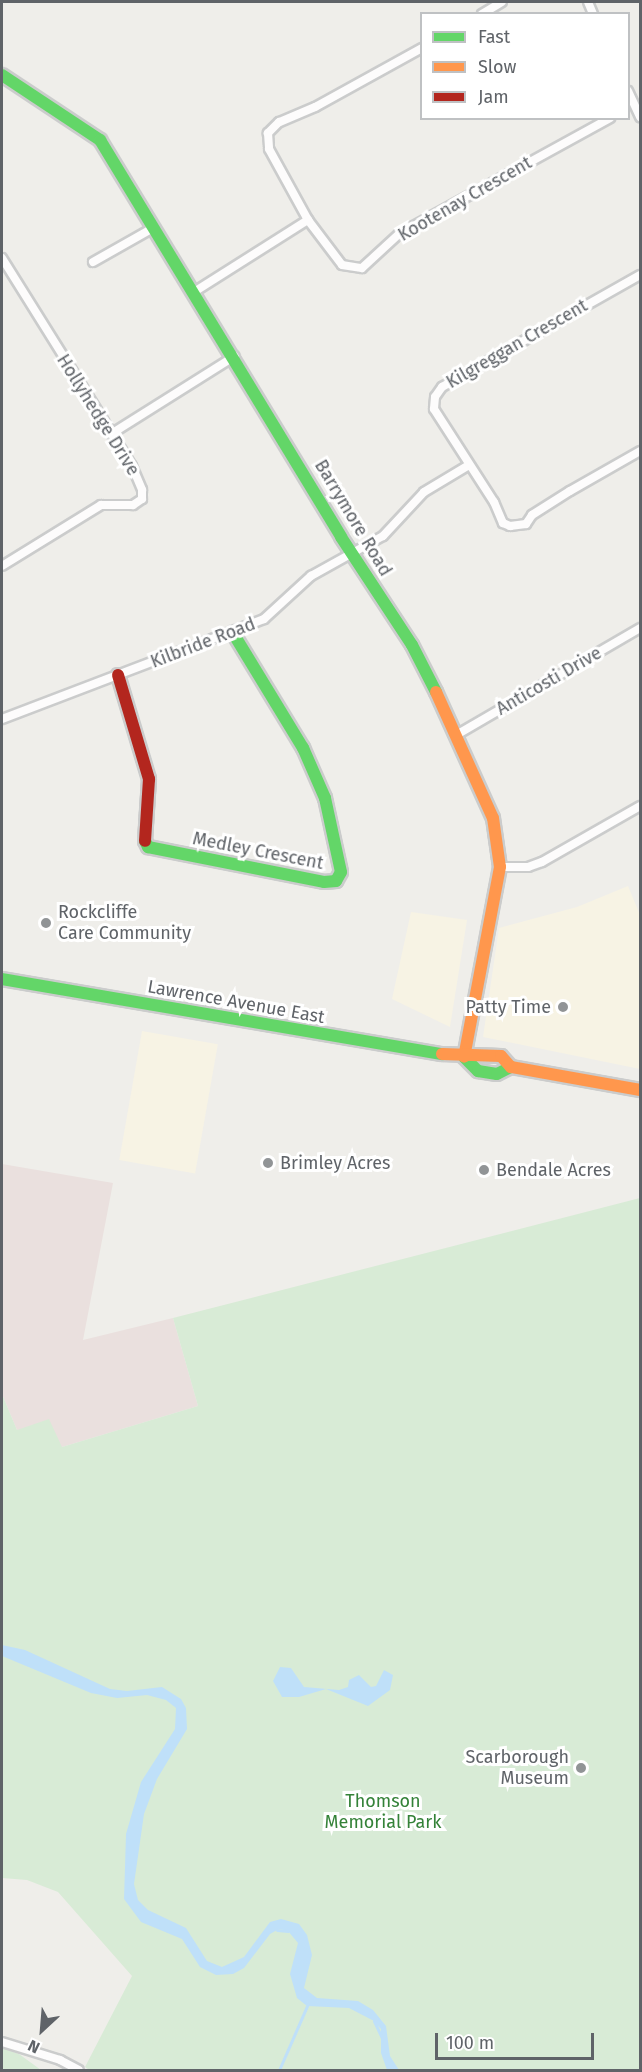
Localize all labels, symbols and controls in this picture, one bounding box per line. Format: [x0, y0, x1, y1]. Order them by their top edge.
legend [420, 12, 630, 120]
text: Fast [478, 26, 510, 48]
text: Slow [478, 56, 516, 78]
text: Jam [478, 86, 509, 108]
street label: Kootenay Crescent [394, 152, 536, 246]
street label: Kilgreggan Crescent [443, 295, 591, 393]
street label: Hollyhedge Drive [52, 350, 144, 480]
street label: Barrymore Road [310, 456, 396, 580]
street label: Kilbride Road [148, 613, 258, 673]
street label: Anticosti Drive [492, 642, 606, 720]
street label: Medley Crescent [191, 828, 325, 874]
place label: Rockcliffe Care Community [58, 902, 191, 944]
marker: Rockcliffe Care Community [39, 916, 53, 930]
street label: Lawrence Avenue East [146, 976, 326, 1028]
place label: Patty Time [466, 996, 551, 1018]
marker: Patty Time [556, 1000, 570, 1014]
place label: Brimley Acres [280, 1152, 390, 1174]
marker: Brimley Acres [261, 1156, 275, 1170]
place label: Bendale Acres [496, 1159, 611, 1181]
marker: Bendale Acres [477, 1163, 491, 1177]
place label: Scarborough Museum [466, 1747, 569, 1790]
marker: Scarborough Museum [574, 1761, 588, 1775]
park label: Thomson Memorial Park [325, 1791, 441, 1834]
north arrow [12, 2000, 72, 2060]
scale bar [438, 2021, 597, 2059]
text: 100 m [446, 2032, 494, 2054]
text: N [25, 2036, 43, 2057]

